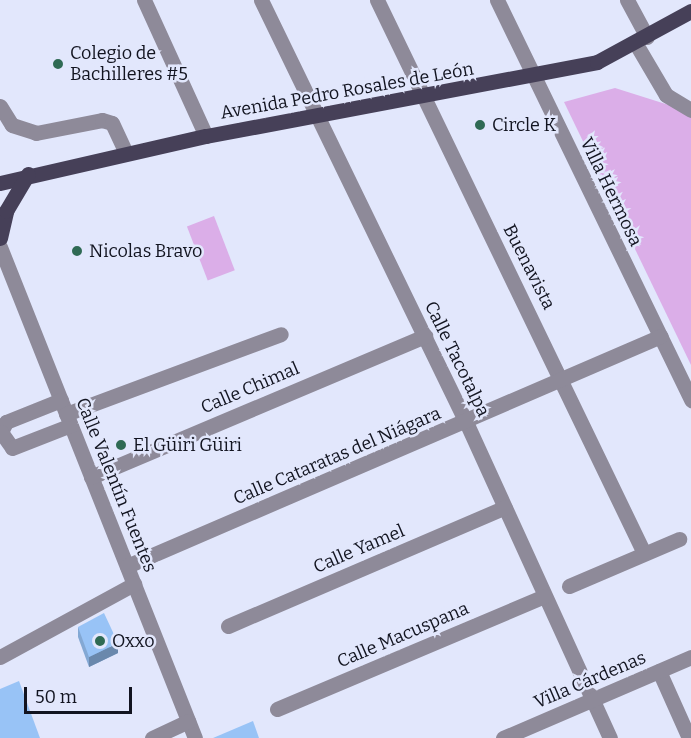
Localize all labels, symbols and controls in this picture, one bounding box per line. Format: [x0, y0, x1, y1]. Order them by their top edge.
place label: Colegio de Bachilleres #5 [70, 43, 188, 86]
marker: Colegio de Bachilleres #5 [51, 57, 65, 71]
street label: Avenida Pedro Rosales de León [219, 58, 475, 124]
place label: Circle K [492, 114, 556, 136]
marker: Circle K [473, 118, 487, 132]
street label: Villa Hermosa [575, 134, 647, 250]
street label: Buenavista [498, 221, 560, 313]
place label: Nicolas Bravo [89, 240, 202, 262]
marker: Nicolas Bravo [70, 244, 84, 258]
street label: Calle Tacotalpa [420, 298, 494, 420]
street label: Calle Chimal [198, 358, 302, 418]
street label: Calle Valentín Fuentes [71, 395, 161, 575]
street label: Calle Cataratas del Niágara [230, 402, 444, 510]
place label: El Güiri Güiri [133, 434, 242, 456]
marker: El Güiri Güiri [114, 438, 128, 452]
street label: Calle Yamel [310, 520, 408, 578]
street label: Calle Macuspana [334, 598, 472, 672]
place label: Oxxo [112, 630, 155, 652]
marker: Oxxo [93, 634, 107, 648]
street label: Villa Cárdenas [531, 647, 649, 713]
scale bar [27, 675, 135, 713]
text: 50 m [35, 686, 77, 708]

